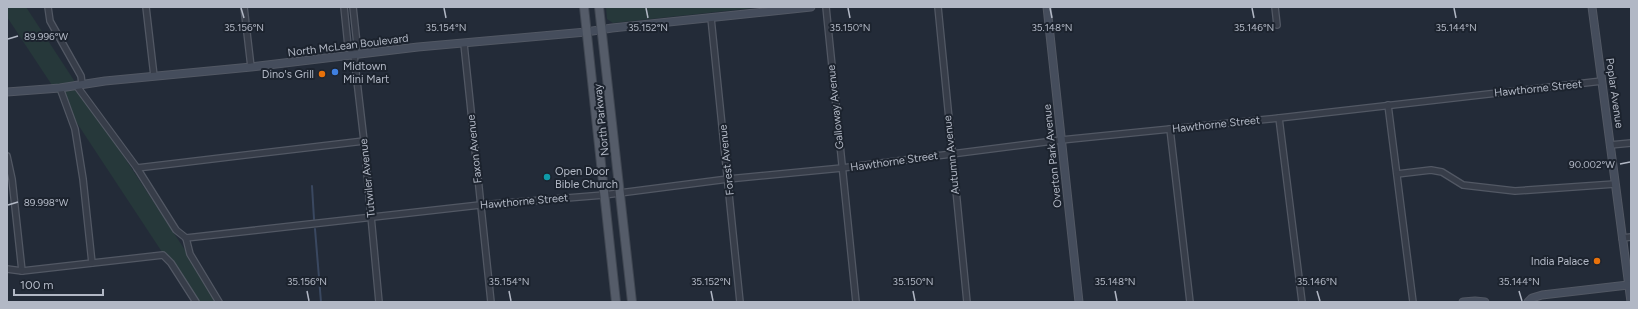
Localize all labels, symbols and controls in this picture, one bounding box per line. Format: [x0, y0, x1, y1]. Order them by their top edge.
text: 35.156°N [224, 21, 264, 34]
text: 35.154°N [426, 21, 466, 34]
text: 35.152°N [628, 21, 668, 34]
text: 35.150°N [830, 21, 871, 34]
text: 35.148°N [1031, 21, 1073, 34]
text: 35.146°N [1234, 21, 1274, 34]
text: 35.144°N [1435, 21, 1477, 34]
text: 89.996°W [24, 30, 68, 43]
street label: North McLean Boulevard [287, 32, 409, 59]
street label: Poplar Avenue [1603, 57, 1626, 129]
place label: Midtown Mini Mart [343, 60, 389, 86]
street label: Galloway Avenue [825, 64, 846, 150]
marker: Midtown Mini Mart [330, 67, 340, 77]
place label: Dino's Grill [262, 68, 314, 81]
marker: Dino's Grill [317, 69, 327, 79]
street label: Hawthorne Street [1493, 77, 1583, 100]
street label: North Parkway [591, 83, 612, 157]
street label: Overton Park Avenue [1041, 104, 1064, 208]
street label: Hawthorne Street [1171, 113, 1261, 136]
street label: Faxon Avenue [464, 114, 485, 184]
street label: Autumn Avenue [941, 115, 962, 195]
street label: Forest Avenue [716, 124, 737, 196]
street label: Tutwiler Avenue [357, 138, 378, 218]
street label: Hawthorne Street [849, 149, 939, 174]
text: 90.002°W [1569, 158, 1615, 171]
place label: Open Door Bible Church [555, 165, 618, 191]
marker: Open Door Bible Church [542, 172, 552, 182]
street label: Hawthorne Street [479, 191, 569, 212]
text: 89.998°W [24, 196, 69, 209]
place label: India Palace [1531, 255, 1589, 268]
marker: India Palace [1592, 256, 1602, 266]
scale bar [14, 271, 103, 297]
text: 35.156°N [287, 275, 327, 288]
text: 35.154°N [489, 275, 529, 288]
text: 35.152°N [691, 275, 731, 288]
text: 35.150°N [893, 275, 934, 288]
text: 35.148°N [1094, 275, 1136, 288]
text: 35.146°N [1297, 275, 1337, 288]
text: 35.144°N [1498, 275, 1540, 288]
text: 100 m [20, 278, 54, 292]

